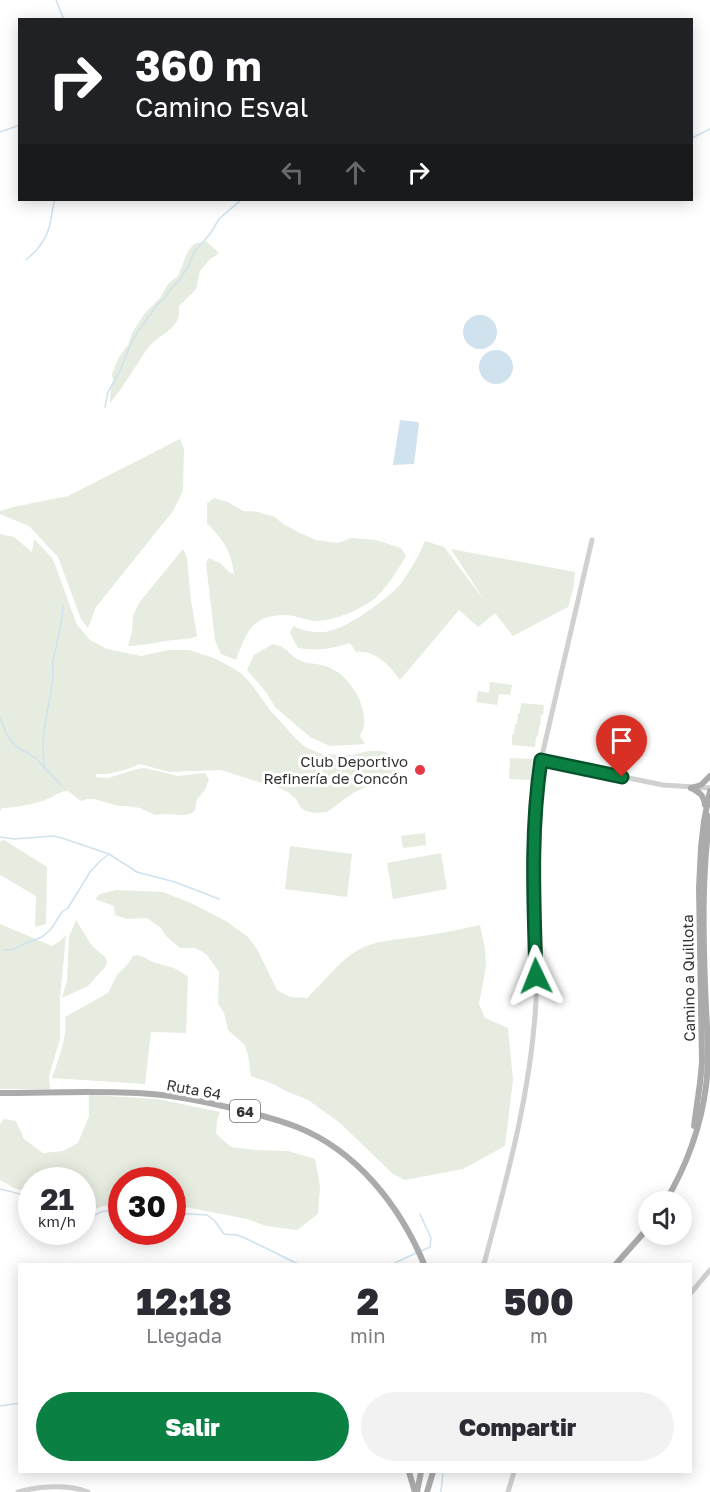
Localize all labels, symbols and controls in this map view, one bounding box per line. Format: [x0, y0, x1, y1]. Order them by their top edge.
text: 360 m [135, 40, 262, 90]
icon: right [36, 42, 114, 120]
text: Camino Esval [135, 91, 308, 123]
icon: left [276, 156, 309, 189]
icon: ahead [339, 156, 372, 189]
icon: right [402, 156, 435, 189]
pin [596, 715, 647, 777]
icon: arrive [605, 724, 638, 757]
place label: Club Deportivo Refinería de Concón [263, 752, 408, 787]
marker: Club Deportivo Refinería de Concón [413, 763, 427, 777]
street label: Camino a Quillota [678, 914, 698, 1042]
position arrow [504, 944, 568, 1008]
street label: Ruta 64 [165, 1075, 223, 1103]
road number: 64 [230, 1100, 260, 1122]
speed limit sign: 30 [108, 1167, 186, 1245]
text: 21 [40, 1181, 74, 1217]
map controls [638, 1191, 692, 1245]
button: sound [638, 1191, 692, 1245]
text: km/h [38, 1212, 76, 1230]
text: 12:18 [136, 1280, 232, 1323]
text: 2 [357, 1280, 379, 1323]
text: 500 [504, 1280, 574, 1323]
text: Llegada [146, 1323, 222, 1347]
text: min [350, 1323, 385, 1347]
text: m [530, 1323, 548, 1347]
button: Salir [36, 1392, 349, 1461]
button: Compartir [361, 1392, 674, 1461]

